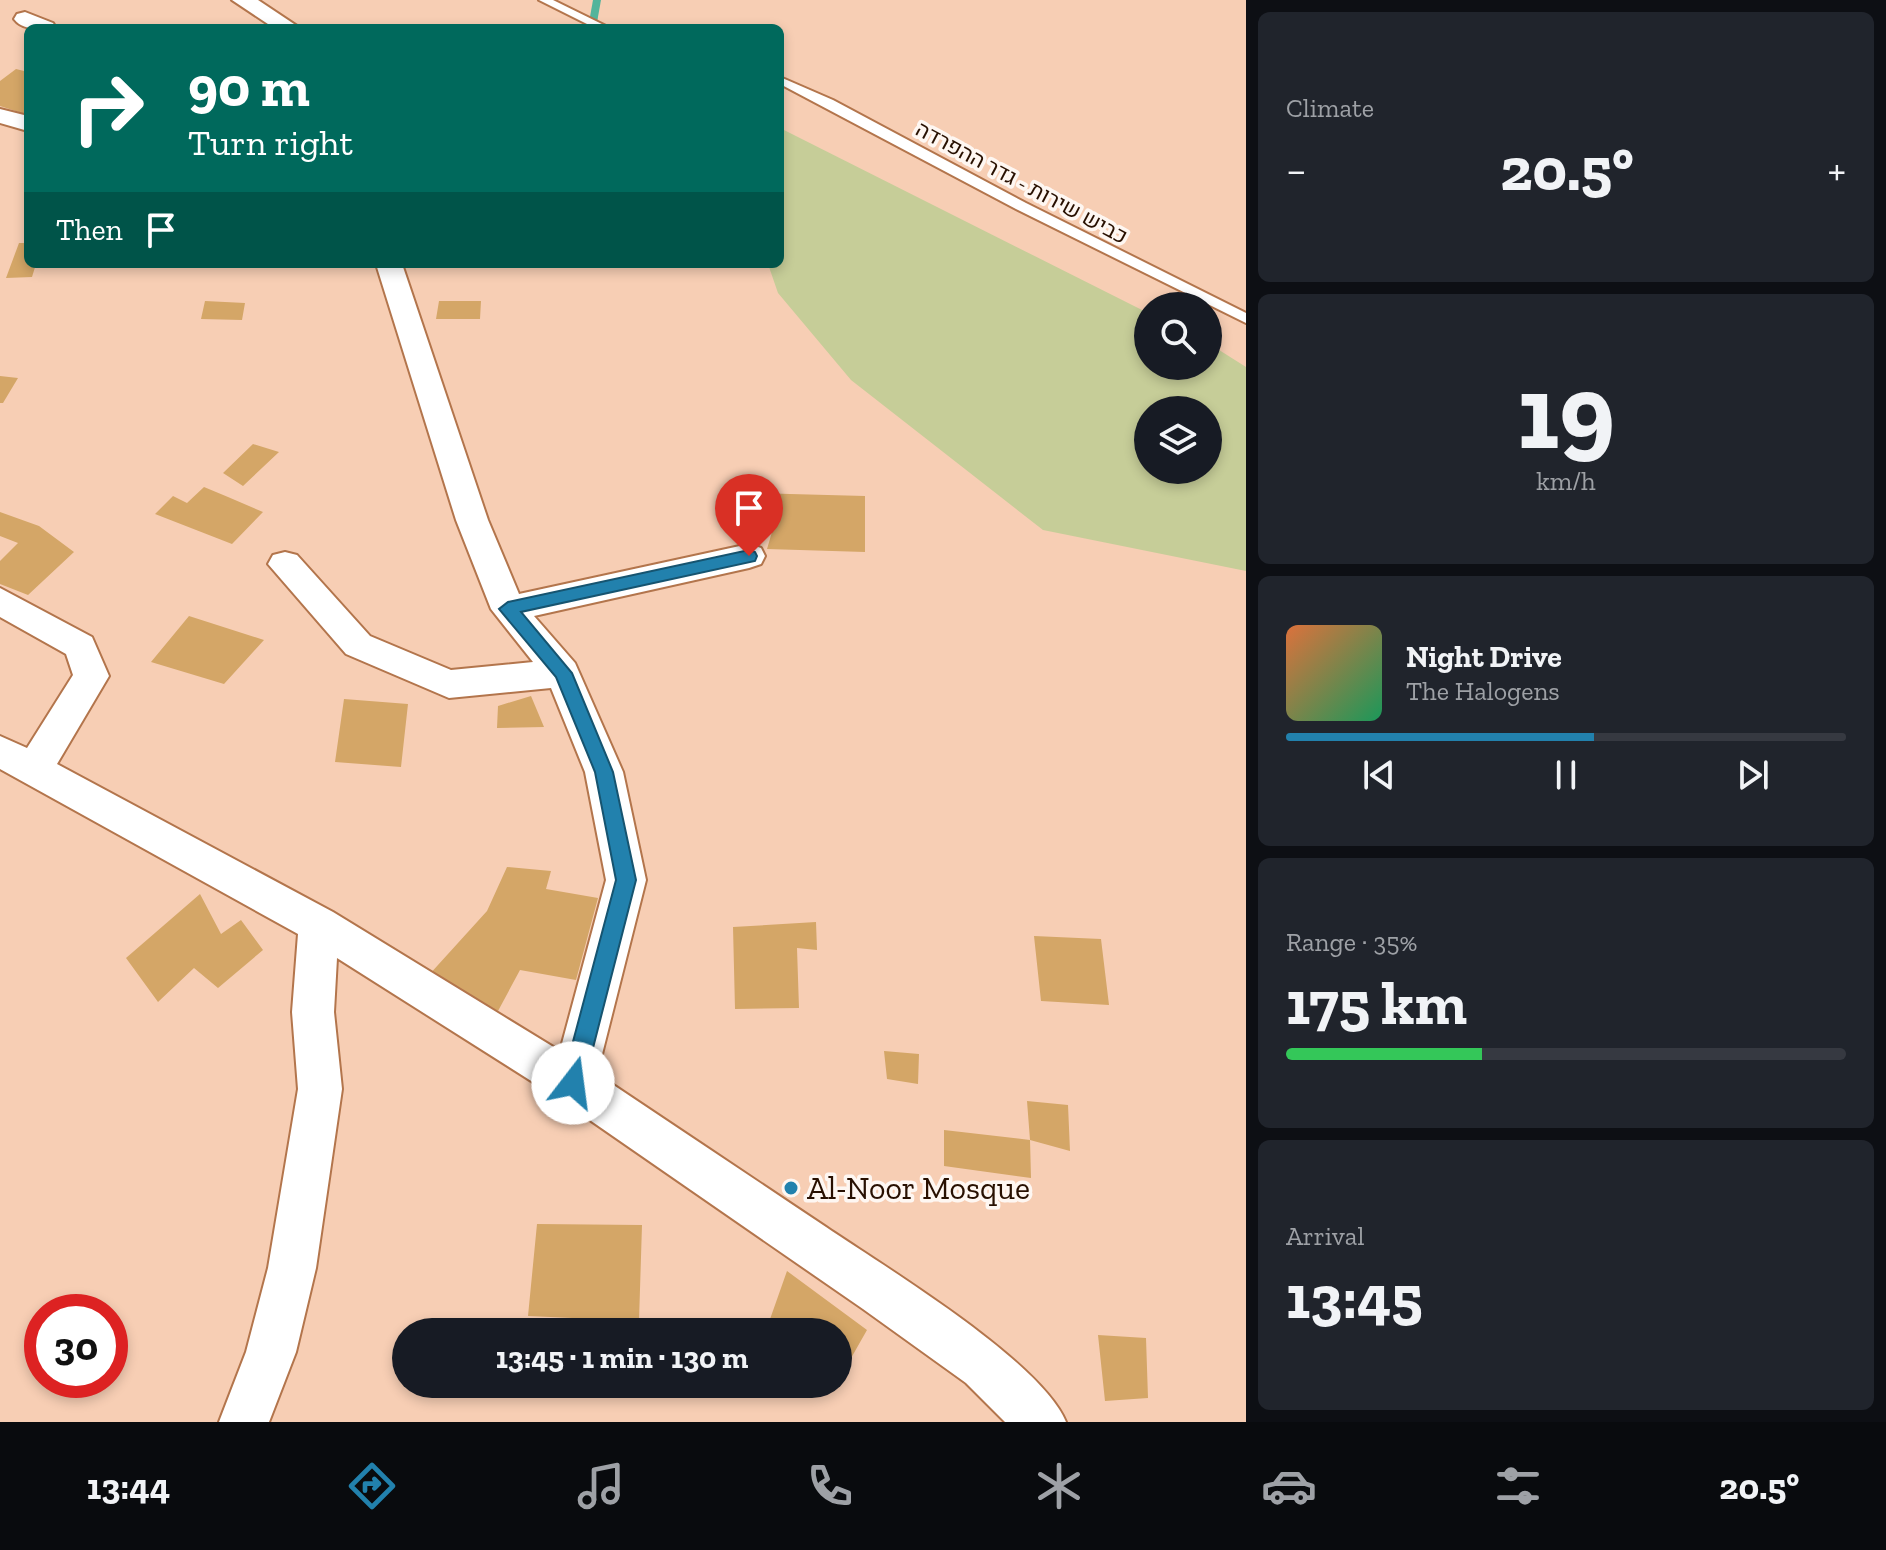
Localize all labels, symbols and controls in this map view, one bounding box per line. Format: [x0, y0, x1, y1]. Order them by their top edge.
text: 90 m [188, 53, 310, 120]
icon: right [56, 56, 160, 160]
text: Climate [1286, 92, 1374, 124]
street label: כביש שירות - גדר ההפרדה [911, 115, 1132, 250]
text: Turn right [188, 121, 353, 164]
text: 20.5° [1500, 133, 1634, 205]
text: − [1286, 143, 1307, 196]
text: + [1827, 143, 1846, 196]
icon: arrive [139, 208, 183, 252]
text: Then [56, 212, 123, 248]
map controls [1134, 292, 1222, 484]
button: search [1134, 292, 1222, 380]
text: 19 [1517, 350, 1615, 475]
button: layers [1134, 396, 1222, 484]
text: km/h [1536, 465, 1596, 497]
pin [715, 474, 783, 556]
icon: arrive [727, 486, 771, 530]
text: Night Drive [1406, 639, 1562, 675]
text: The Halogens [1406, 675, 1560, 707]
icon: previous [1357, 753, 1401, 797]
icon: pause [1544, 753, 1588, 797]
icon: next [1731, 753, 1775, 797]
text: Range · 35% [1286, 926, 1417, 958]
text: 175 km [1286, 967, 1467, 1039]
position arrow [531, 1041, 615, 1125]
place label: Al-Noor Mosque [807, 1169, 1030, 1207]
marker: Al-Noor Mosque [782, 1179, 800, 1197]
text: Arrival [1286, 1220, 1364, 1252]
text: 13:45 [1286, 1261, 1423, 1333]
speed limit sign: 30 [24, 1294, 128, 1398]
text: 13:45 · 1 min · 130 m [496, 1340, 748, 1376]
icon: directions [344, 1458, 400, 1514]
icon: music [573, 1458, 629, 1514]
icon: phone [802, 1458, 858, 1514]
icon: climate [1031, 1458, 1087, 1514]
icon: car [1261, 1458, 1317, 1514]
icon: filters [1490, 1458, 1546, 1514]
text: 13:44 [87, 1465, 170, 1508]
text: 20.5° [1719, 1465, 1799, 1508]

